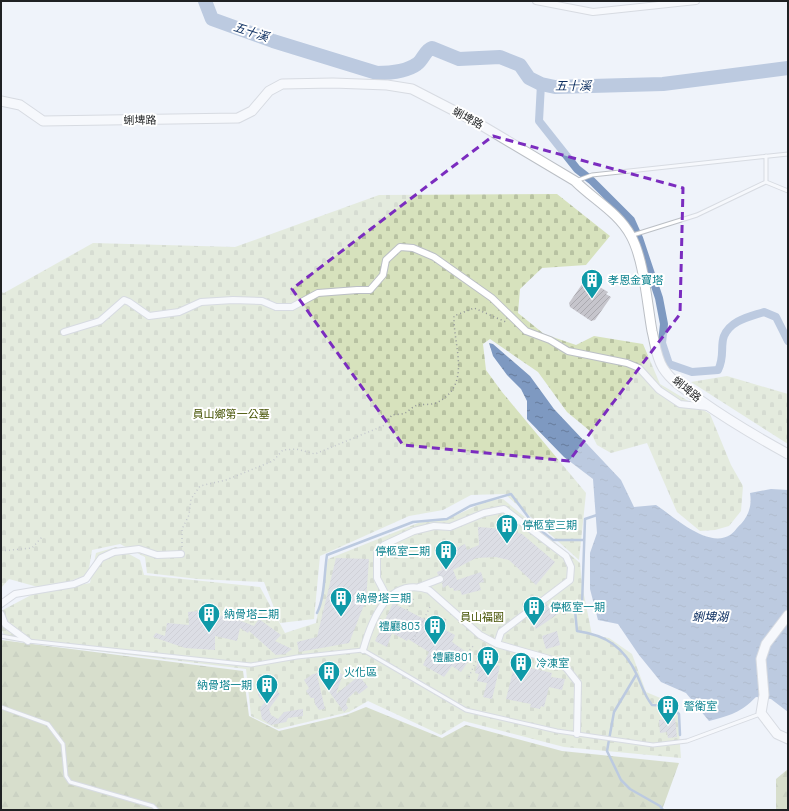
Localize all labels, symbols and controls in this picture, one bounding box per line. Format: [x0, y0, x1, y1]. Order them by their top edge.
water label: 五十溪 [231, 18, 273, 46]
water label: 五十溪 [555, 77, 593, 94]
street label: 蜊埤路 [450, 103, 486, 132]
street label: 蜊埤路 [123, 112, 157, 127]
building icon: 孝恩金寶塔 [579, 267, 605, 300]
place label: 孝恩金寶塔 [608, 272, 663, 287]
street label: 蜊埤路 [670, 372, 705, 405]
park label: 員山鄉第一公墓 [193, 406, 270, 421]
building icon: 停柩室三期 [494, 512, 520, 545]
place label: 停柩室三期 [522, 517, 577, 532]
building icon: 停柩室二期 [433, 538, 459, 571]
place label: 停柩室二期 [375, 543, 430, 558]
building icon: 納骨塔三期 [328, 585, 354, 618]
place label: 納骨塔三期 [356, 590, 411, 605]
building icon: 停柩室一期 [521, 594, 547, 627]
place label: 停柩室一期 [550, 599, 605, 614]
building icon: 納骨塔二期 [196, 601, 222, 634]
place label: 納骨塔二期 [224, 606, 279, 621]
water label: 蜊埤湖 [692, 608, 730, 625]
park label: 員山福園 [460, 609, 504, 624]
building icon: 禮廳803 [422, 613, 448, 646]
place label: 禮廳803 [379, 618, 420, 633]
building icon: 禮廳801 [475, 644, 501, 677]
place label: 禮廳801 [433, 649, 472, 664]
building icon: 冷凍室 [508, 650, 534, 683]
place label: 冷凍室 [536, 655, 569, 670]
building icon: 火化區 [316, 659, 342, 692]
place label: 火化區 [344, 664, 377, 679]
building icon: 納骨塔一期 [254, 672, 280, 705]
place label: 納骨塔一期 [197, 677, 252, 692]
building icon: 警衛室 [655, 693, 681, 726]
place label: 警衛室 [684, 698, 717, 713]

